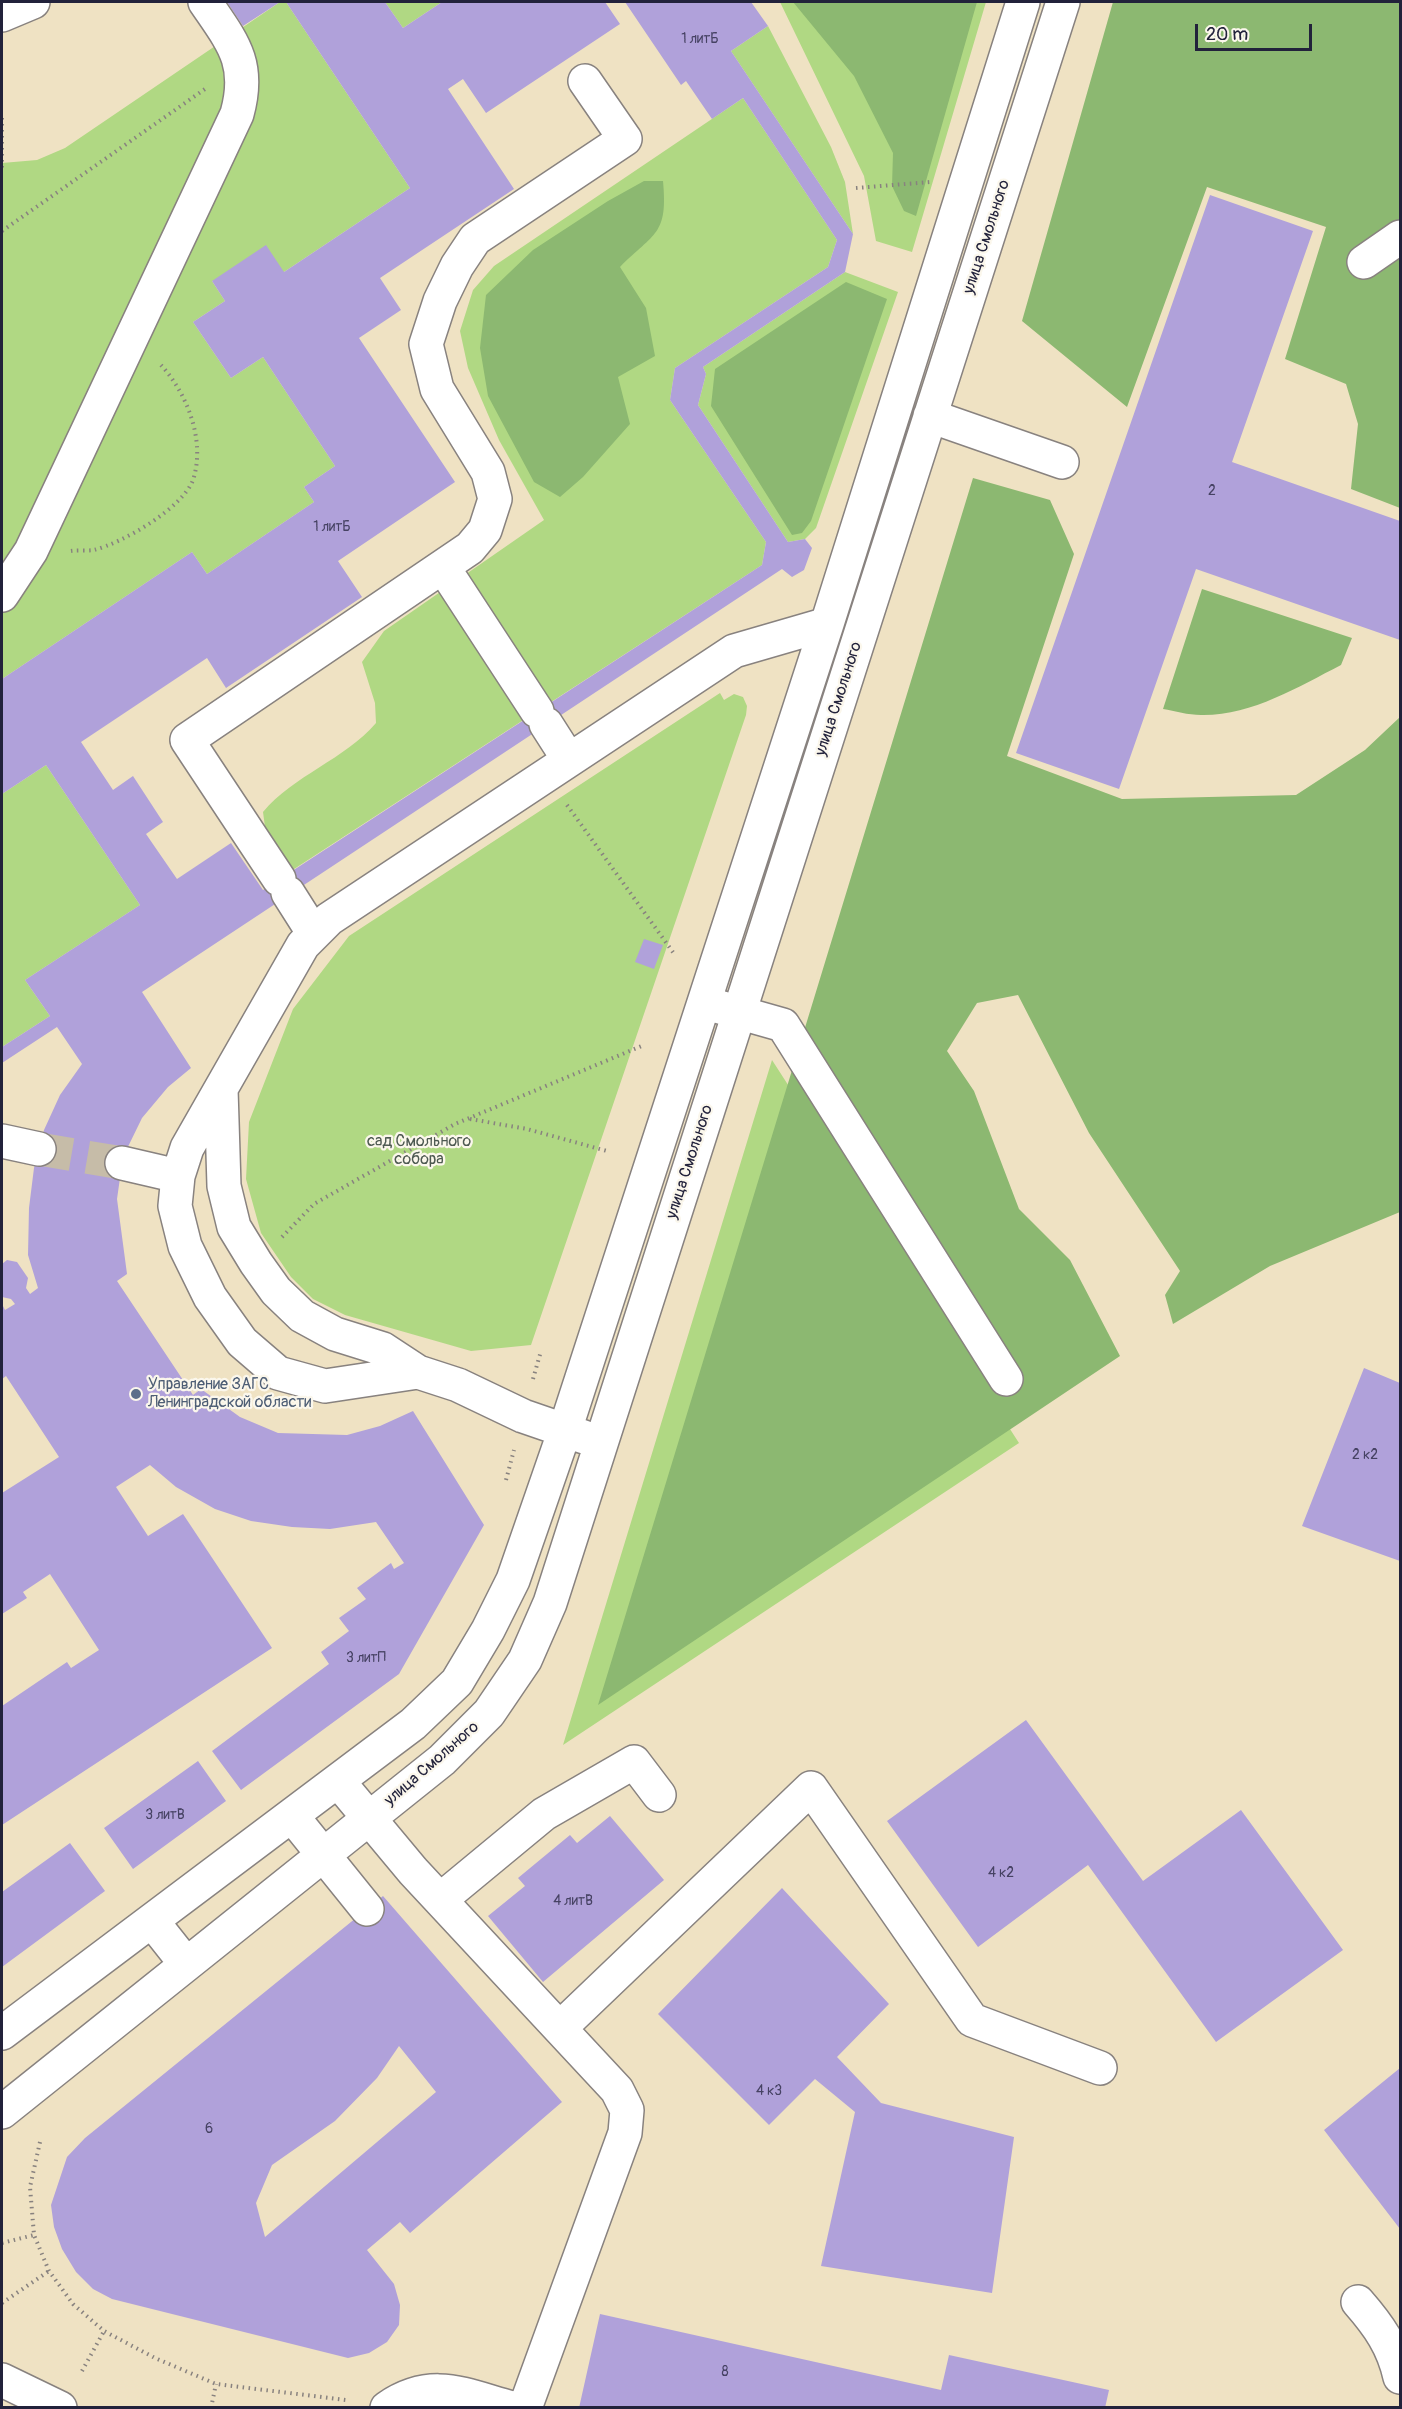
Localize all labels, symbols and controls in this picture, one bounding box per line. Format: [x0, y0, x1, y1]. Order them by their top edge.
scale bar [1198, 12, 1315, 50]
text: 20 m [1206, 23, 1248, 46]
house number: 1 литБ [681, 31, 719, 47]
street label: улица Смольного [960, 178, 1014, 296]
house number: 2 [1208, 483, 1216, 499]
house number: 1 литБ [313, 519, 351, 535]
street label: улица Смольного [812, 640, 866, 758]
street label: улица Смольного [663, 1103, 717, 1221]
park label: сад Смольного собора [367, 1132, 471, 1170]
place label: Управление ЗАГС Ленинградской области [148, 1375, 311, 1413]
marker: Управление ЗАГС Ленинградской области [129, 1387, 143, 1401]
house number: 2 к2 [1352, 1447, 1378, 1463]
house number: 3 литП [346, 1650, 386, 1666]
street label: улица Смольного [381, 1718, 483, 1810]
house number: 3 литВ [145, 1807, 185, 1823]
house number: 4 к2 [988, 1865, 1014, 1881]
house number: 4 литВ [553, 1893, 593, 1909]
house number: 4 к3 [756, 2083, 782, 2099]
house number: 6 [205, 2121, 213, 2137]
house number: 8 [721, 2364, 729, 2380]

